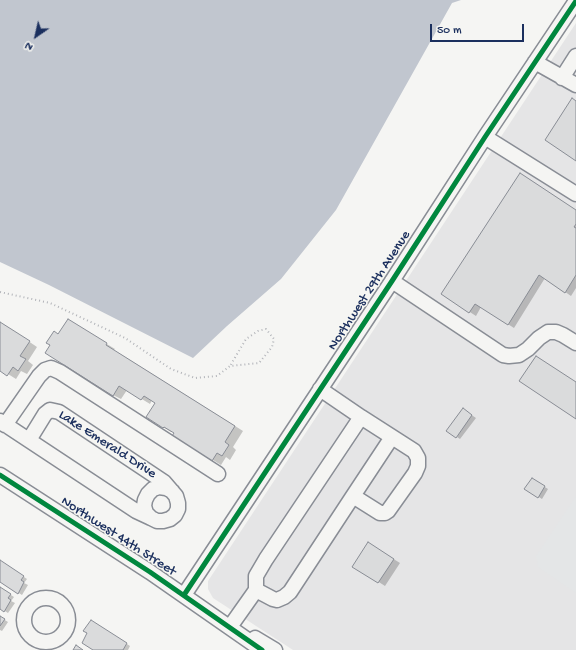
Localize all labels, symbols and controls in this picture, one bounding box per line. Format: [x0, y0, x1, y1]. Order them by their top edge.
north arrow [16, 16, 56, 56]
scale bar [432, 16, 526, 42]
text: 50 m [437, 24, 462, 38]
text: N [23, 39, 36, 53]
street label: Northwest 29th Avenue [325, 228, 415, 354]
street label: Lake Emerald Drive [55, 407, 159, 483]
street label: Northwest 44th Street [57, 493, 179, 581]

